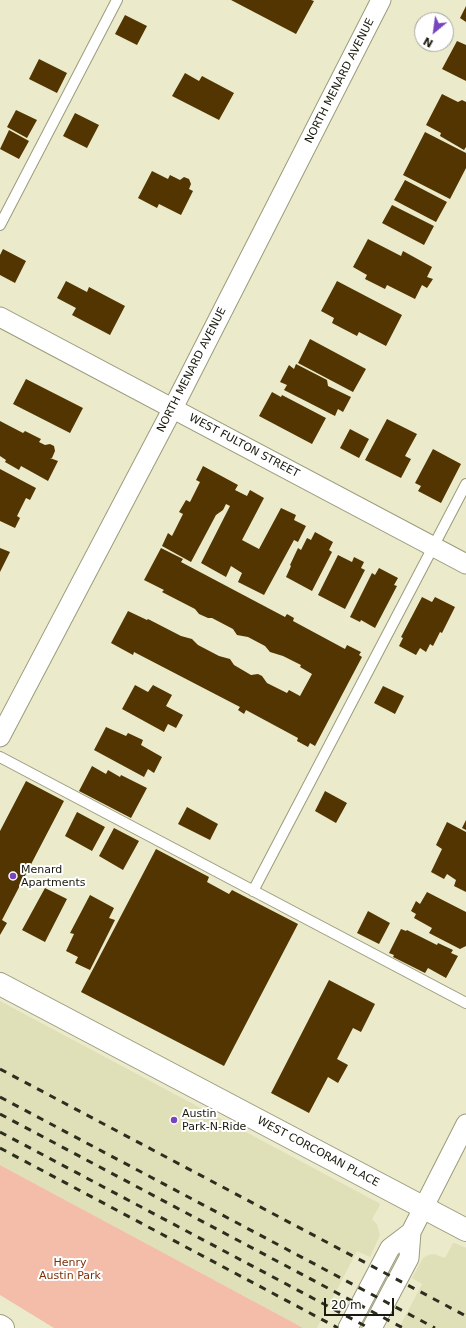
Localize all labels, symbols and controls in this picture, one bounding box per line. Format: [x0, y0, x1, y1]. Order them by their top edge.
north arrow [414, 12, 454, 52]
street label: NORTH MENARD AVENUE [303, 16, 377, 146]
text: N [421, 34, 436, 50]
street label: NORTH MENARD AVENUE [155, 305, 229, 435]
street label: WEST FULTON STREET [187, 411, 301, 481]
place label: Menard Apartments [21, 863, 86, 889]
marker: Menard Apartments [8, 871, 18, 881]
place label: Austin Park-N-Ride [182, 1107, 246, 1133]
street label: WEST CORCORAN PLACE [255, 1114, 381, 1190]
marker: Austin Park-N-Ride [169, 1115, 179, 1125]
park label: Henry Austin Park [39, 1256, 101, 1282]
scale bar [326, 1290, 396, 1316]
text: 20 m [331, 1298, 362, 1312]

